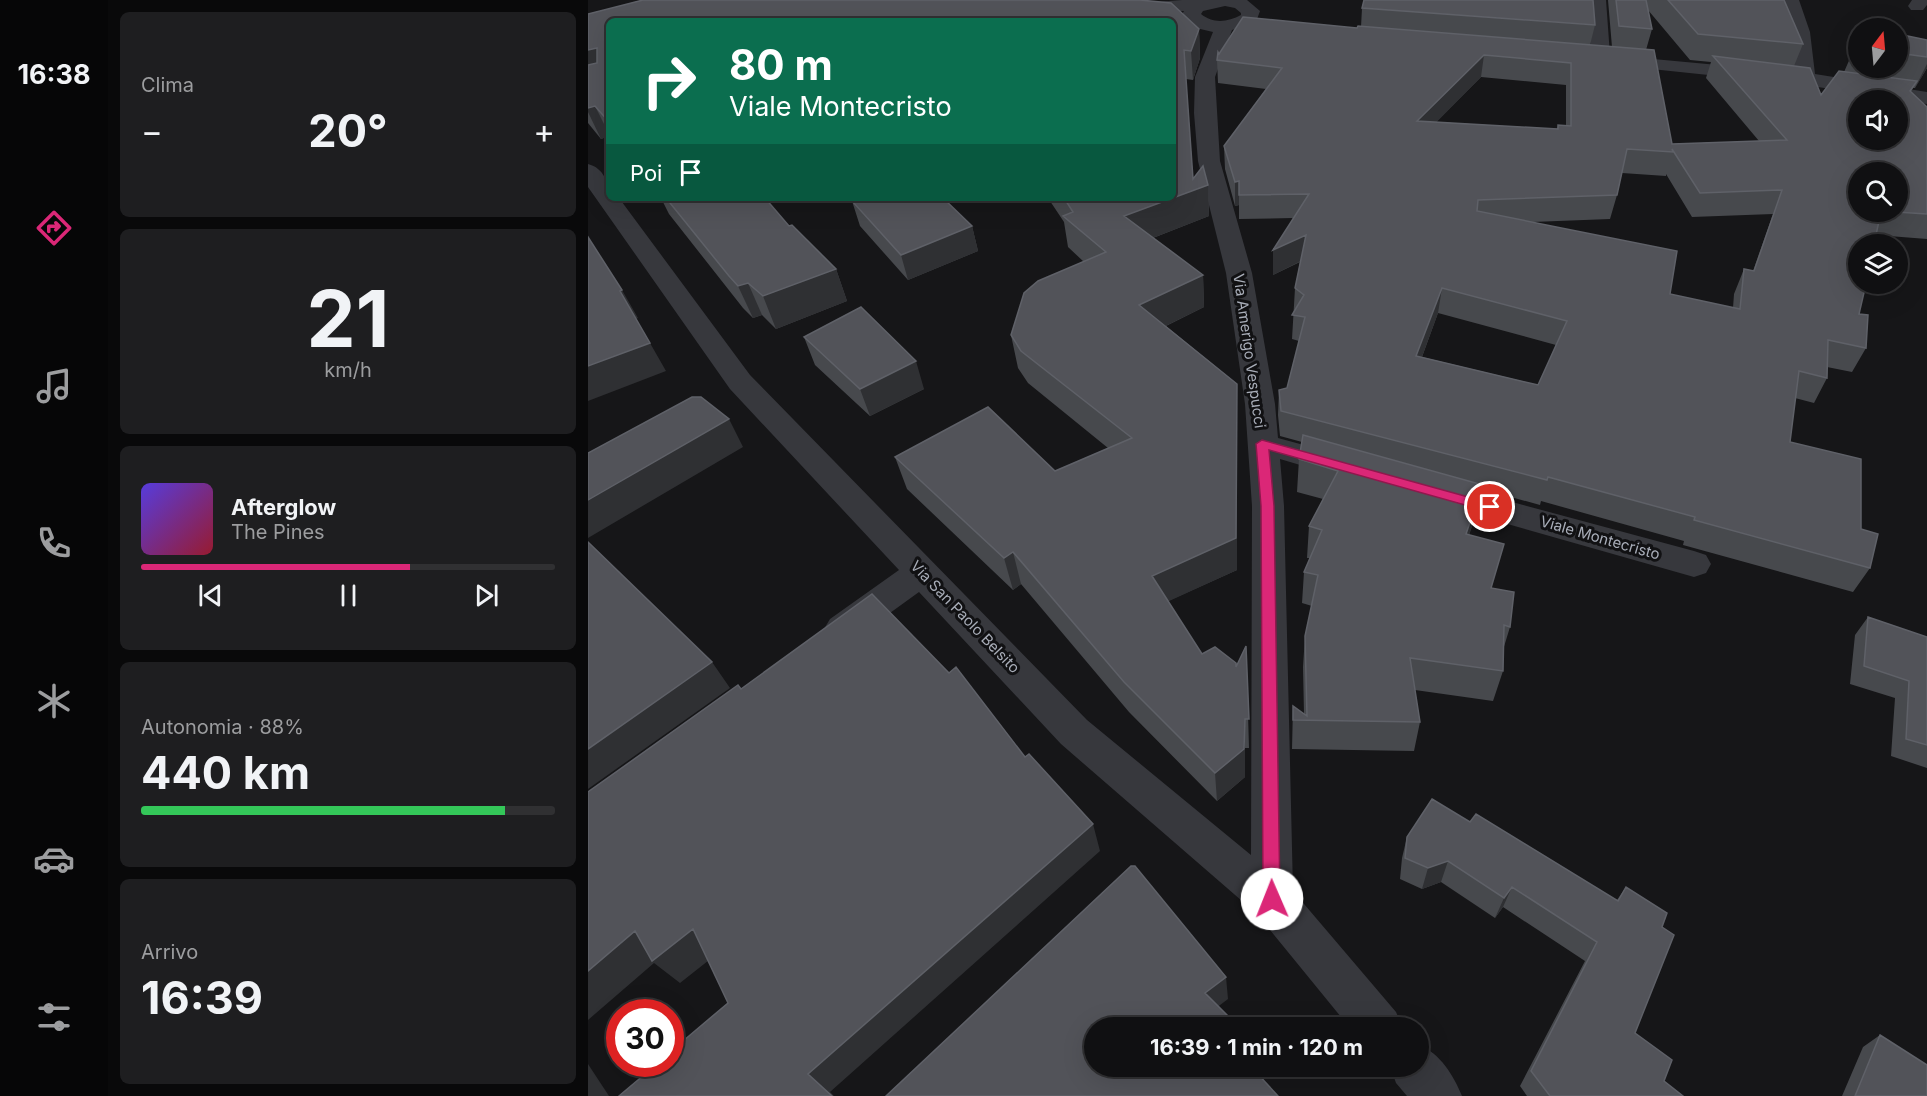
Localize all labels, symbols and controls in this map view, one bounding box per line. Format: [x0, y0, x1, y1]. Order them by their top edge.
north arrow [1848, 18, 1908, 78]
map controls [1848, 18, 1908, 294]
text: 80 m [729, 39, 833, 90]
icon: right [630, 42, 708, 120]
text: 16:38 [17, 58, 91, 91]
text: Clima [141, 73, 194, 97]
text: Viale Montecristo [729, 90, 952, 123]
button: sound [1848, 90, 1908, 150]
text: 20° [308, 103, 388, 158]
text: − [141, 111, 163, 151]
text: + [533, 111, 555, 151]
icon: arrive [674, 156, 707, 189]
text: Poi [630, 160, 662, 186]
button: search [1848, 162, 1908, 222]
icon: directions [33, 207, 75, 249]
button: layers [1848, 234, 1908, 294]
text: 21 [307, 271, 389, 366]
street label: Via Amerigo Vespucci [1229, 272, 1270, 429]
text: km/h [324, 358, 372, 382]
icon: music [33, 365, 75, 407]
pin [1464, 481, 1515, 532]
icon: arrive [1473, 490, 1506, 523]
text: Afterglow [231, 494, 336, 520]
street label: Viale Montecristo [1538, 511, 1662, 564]
text: The Pines [231, 520, 325, 544]
icon: phone [33, 522, 75, 564]
street label: Via San Paolo Belsito [907, 556, 1024, 677]
icon: previous [194, 579, 227, 612]
icon: pause [332, 579, 365, 612]
icon: next [470, 579, 503, 612]
icon: climate [33, 680, 75, 722]
text: Autonomia · 88% [141, 715, 304, 739]
text: 440 km [141, 745, 310, 800]
icon: car [33, 838, 75, 880]
position arrow [1240, 867, 1304, 931]
text: Arrivo [141, 940, 198, 964]
text: 16:39 [141, 970, 263, 1025]
icon: filters [33, 996, 75, 1038]
speed limit sign: 30 [606, 999, 684, 1077]
text: 16:39 · 1 min · 120 m [1150, 1034, 1363, 1060]

